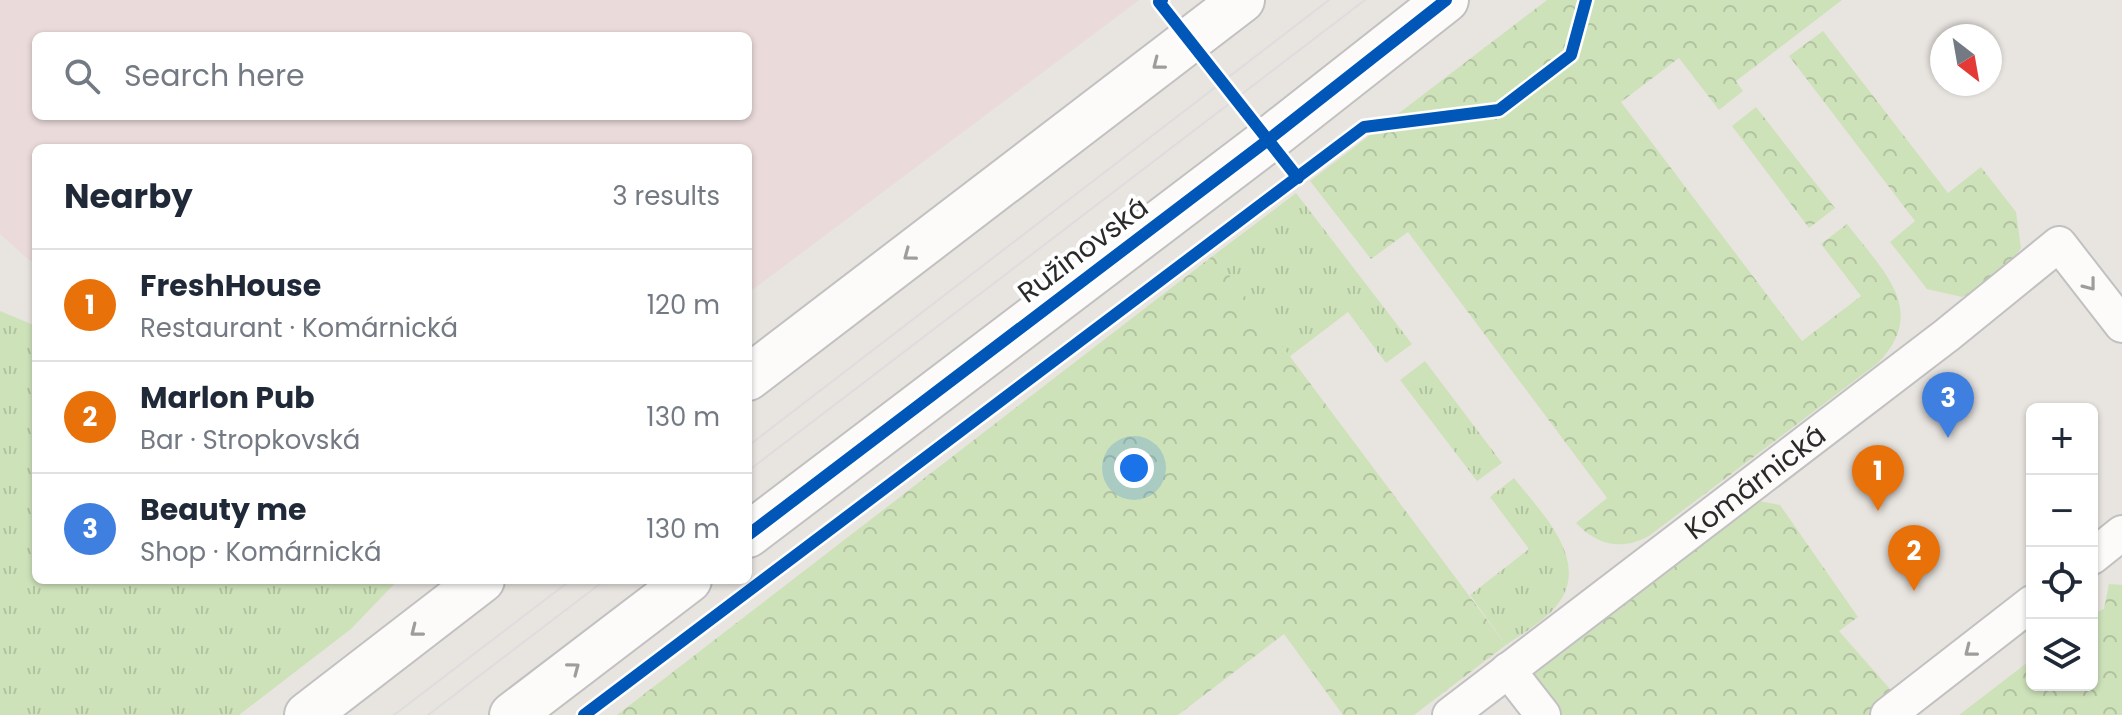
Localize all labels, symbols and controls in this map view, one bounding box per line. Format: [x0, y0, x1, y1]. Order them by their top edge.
north arrow [1930, 24, 2002, 96]
search box [32, 32, 752, 120]
icon: search [60, 54, 104, 98]
text: Search here [124, 54, 305, 97]
one-way arrow [1152, 55, 1167, 69]
text: Nearby [64, 172, 193, 220]
text: 3 results [612, 178, 720, 214]
street label: Ružinovská [1010, 188, 1156, 312]
one-way arrow [903, 246, 918, 260]
text: FreshHouse [140, 264, 321, 307]
one-way arrow [2081, 276, 2095, 291]
text: 1 [85, 287, 95, 323]
text: 120 m [647, 287, 720, 323]
text: Restaurant · Komárnická [140, 310, 458, 346]
pin: 3 [1922, 372, 1974, 438]
text: Marlon Pub [140, 376, 315, 419]
text: 2 [83, 399, 97, 435]
text: 130 m [646, 399, 720, 435]
map controls [2026, 403, 2098, 691]
button: + [2026, 403, 2098, 475]
street label: Komárnická [1676, 415, 1834, 548]
text: Bar · Stropkovská [140, 422, 360, 458]
pin: 1 [1852, 445, 1904, 511]
your location [1114, 448, 1154, 488]
button: − [2026, 475, 2098, 547]
text: Beauty me [140, 488, 307, 531]
text: 3 [82, 511, 98, 547]
text: 130 m [646, 511, 720, 547]
pin: 2 [1888, 525, 1940, 591]
text: Shop · Komárnická [140, 534, 382, 570]
button: locate [2026, 547, 2098, 619]
button: layers [2026, 619, 2098, 691]
one-way arrow [410, 621, 425, 635]
one-way arrow [1964, 642, 1979, 656]
one-way arrow [565, 663, 580, 677]

